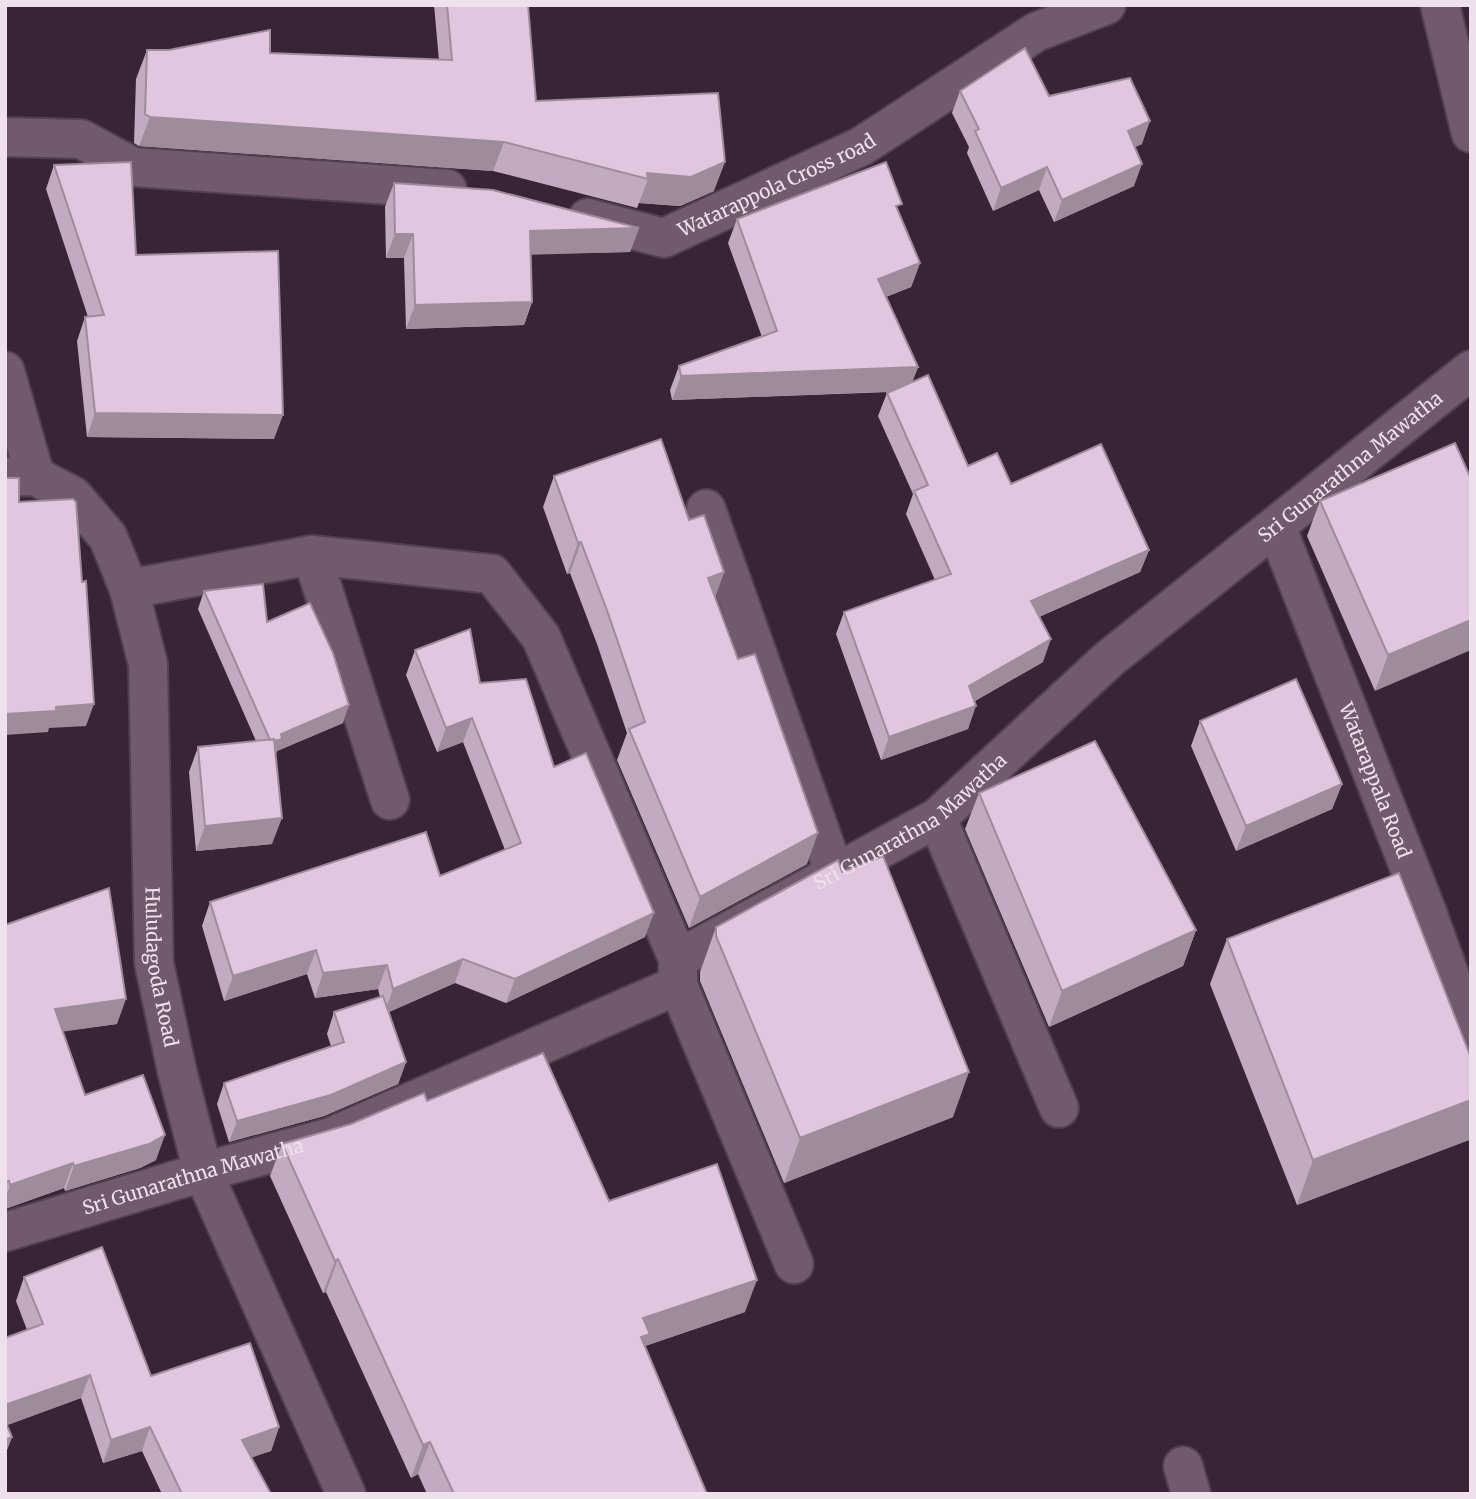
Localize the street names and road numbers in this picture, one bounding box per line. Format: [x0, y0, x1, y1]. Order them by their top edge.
street label: Watarappola Cross road [673, 128, 880, 242]
street label: Sri Gunarathna Mawatha [1253, 386, 1447, 547]
street label: Watarappala Road [1334, 698, 1417, 862]
street label: Sri Gunarathna Mawatha [809, 748, 1011, 895]
street label: Huludagoda Road [140, 887, 184, 1049]
street label: Sri Gunarathna Mawatha [79, 1133, 306, 1220]

